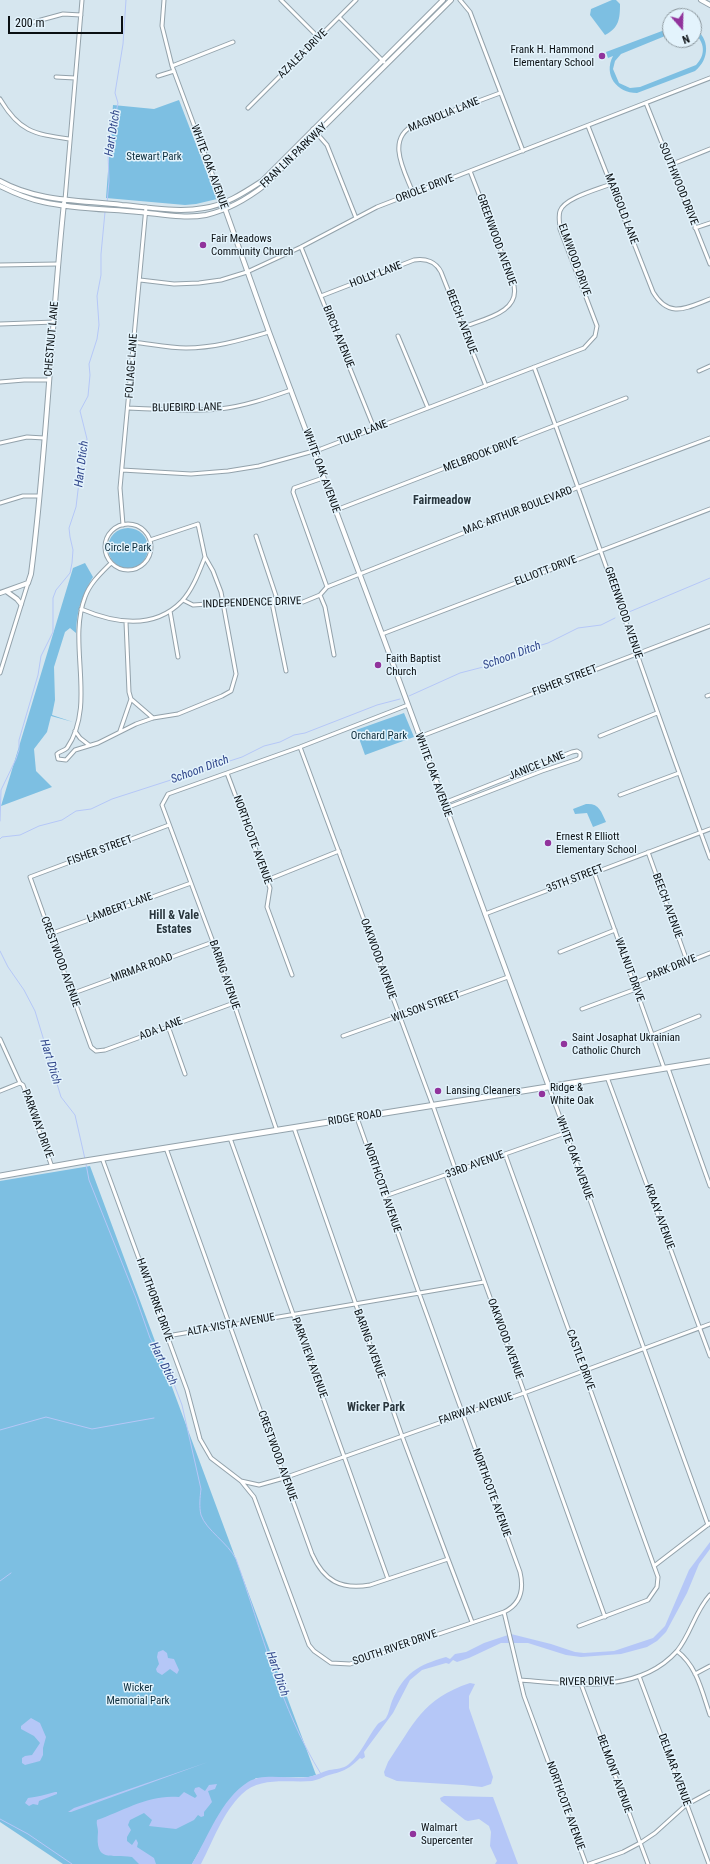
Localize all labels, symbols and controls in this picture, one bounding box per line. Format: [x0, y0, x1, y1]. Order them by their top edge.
scale bar [10, 8, 125, 34]
north arrow [662, 8, 702, 48]
text: 200 m [15, 16, 45, 30]
street label: AZALEA DRIVE [276, 27, 330, 81]
text: N [681, 32, 691, 46]
place label: Frank H. Hammond Elementary School [510, 43, 594, 69]
marker: Frank H. Hammond Elementary School [597, 51, 607, 61]
street label: MAGNOLIA LANE [407, 95, 481, 135]
water label: Hart Dtich [102, 109, 124, 157]
street label: FRAN LIN PARKWAY [258, 121, 330, 191]
street label: WHITE OAK AVENUE [188, 123, 230, 211]
street label: SOUTHWOOD DRIVE [655, 141, 701, 227]
park label: Stewart Park [126, 150, 182, 164]
street label: ORIOLE DRIVE [394, 172, 456, 206]
street label: MARIGOLD LANE [601, 172, 641, 246]
street label: GREENWOOD AVENUE [473, 192, 519, 288]
street label: ELMWOOD DRIVE [555, 222, 593, 298]
place label: Fair Meadows Community Church [211, 232, 293, 258]
marker: Fair Meadows Community Church [198, 240, 208, 250]
street label: HOLLY LANE [348, 259, 404, 291]
street label: BEECH AVENUE [443, 288, 479, 356]
street label: CHESTNUT LANE [42, 301, 62, 377]
street label: BIRCH AVENUE [319, 304, 357, 370]
street label: FOLIAGE LANE [123, 333, 141, 399]
street label: BLUEBIRD LANE [152, 401, 222, 415]
street label: TULIP LANE [336, 417, 390, 449]
street label: WHITE OAK AVENUE [300, 427, 342, 515]
street label: MELBROOK DRIVE [442, 435, 520, 475]
water label: Hart Dtich [72, 440, 92, 488]
street label: MAC ARTHUR BOULEVARD [461, 484, 575, 538]
district label: Fairmeadow [413, 494, 471, 508]
park label: Circle Park [105, 541, 151, 555]
street label: ELLIOTT DRIVE [513, 553, 579, 589]
street label: GREENWOOD AVENUE [601, 565, 645, 661]
street label: INDEPENDENCE DRIVE [202, 595, 302, 611]
water label: Schoon Ditch [481, 639, 543, 673]
place label: Faith Baptist Church [386, 652, 441, 678]
marker: Faith Baptist Church [373, 660, 383, 670]
street label: FISHER STREET [531, 663, 599, 699]
park label: Orchard Park [351, 729, 407, 743]
street label: WHITE OAK AVENUE [412, 731, 454, 819]
street label: JANICE LANE [507, 749, 567, 783]
water label: Schoon Ditch [169, 753, 231, 787]
street label: NORTHCOTE AVENUE [230, 794, 274, 886]
place label: Ernest R Elliott Elementary School [556, 830, 637, 856]
street label: FISHER STREET [66, 833, 134, 869]
marker: Ernest R Elliott Elementary School [543, 838, 553, 848]
street label: 35TH STREET [545, 862, 605, 896]
street label: BEECH AVENUE [649, 872, 685, 940]
street label: LAMBERT LANE [85, 890, 155, 926]
district label: Hill & Vale Estates [149, 909, 199, 937]
street label: CRESTWOOD AVENUE [37, 915, 83, 1009]
street label: OAKWOOD AVENUE [357, 917, 399, 1001]
street label: WALNUT DRIVE [611, 936, 647, 1004]
street label: BARING AVENUE [206, 938, 242, 1012]
street label: MIRMAR ROAD [109, 951, 175, 985]
street label: PARK DRIVE [645, 952, 699, 984]
street label: WILSON STREET [390, 988, 462, 1026]
street label: ADA LANE [137, 1015, 185, 1043]
place label: Saint Josaphat Ukrainian Catholic Church [572, 1031, 680, 1057]
water label: Hart Dtich [36, 1038, 64, 1086]
marker: Saint Josaphat Ukrainian Catholic Church [559, 1039, 569, 1049]
place label: Ridge & White Oak [550, 1081, 594, 1107]
place label: Lansing Cleaners [446, 1084, 521, 1098]
marker: Lansing Cleaners [433, 1086, 443, 1096]
street label: PARKWAY DRIVE [18, 1088, 56, 1160]
marker: Ridge & White Oak [537, 1089, 547, 1099]
street label: RIDGE ROAD [327, 1107, 383, 1129]
street label: WHITE OAK AVENUE [553, 1114, 595, 1202]
street label: NORTHCOTE AVENUE [360, 1142, 404, 1234]
street label: 33RD AVENUE [444, 1148, 506, 1182]
street label: KRAAY AVENUE [641, 1183, 677, 1251]
street label: HAWTHORNE DRIVE [133, 1257, 175, 1343]
street label: OAKWOOD AVENUE [484, 1297, 526, 1381]
street label: BARING AVENUE [350, 1308, 388, 1380]
street label: ALTA VISTA AVENUE [186, 1311, 276, 1339]
street label: PARKVIEW AVENUE [288, 1316, 330, 1400]
street label: CASTLE DRIVE [563, 1328, 597, 1392]
water label: Hart Dtich [146, 1340, 180, 1388]
street label: FAIRWAY AVENUE [437, 1390, 515, 1428]
district label: Wicker Park [347, 1401, 405, 1415]
street label: CRESTWOOD AVENUE [254, 1409, 300, 1503]
street label: NORTHCOTE AVENUE [469, 1447, 513, 1539]
street label: SOUTH RIVER DRIVE [351, 1627, 439, 1669]
water label: Hart Dtich [263, 1650, 291, 1698]
street label: RIVER DRIVE [559, 1675, 615, 1689]
park label: Wicker Memorial Park [106, 1681, 170, 1707]
street label: DELMAR AVENUE [655, 1732, 693, 1808]
street label: BELMONT AVENUE [594, 1733, 634, 1815]
street label: NORTHCOTE AVENUE [543, 1760, 587, 1852]
place label: Walmart Supercenter [421, 1821, 473, 1847]
marker: Walmart Supercenter [408, 1829, 418, 1839]

